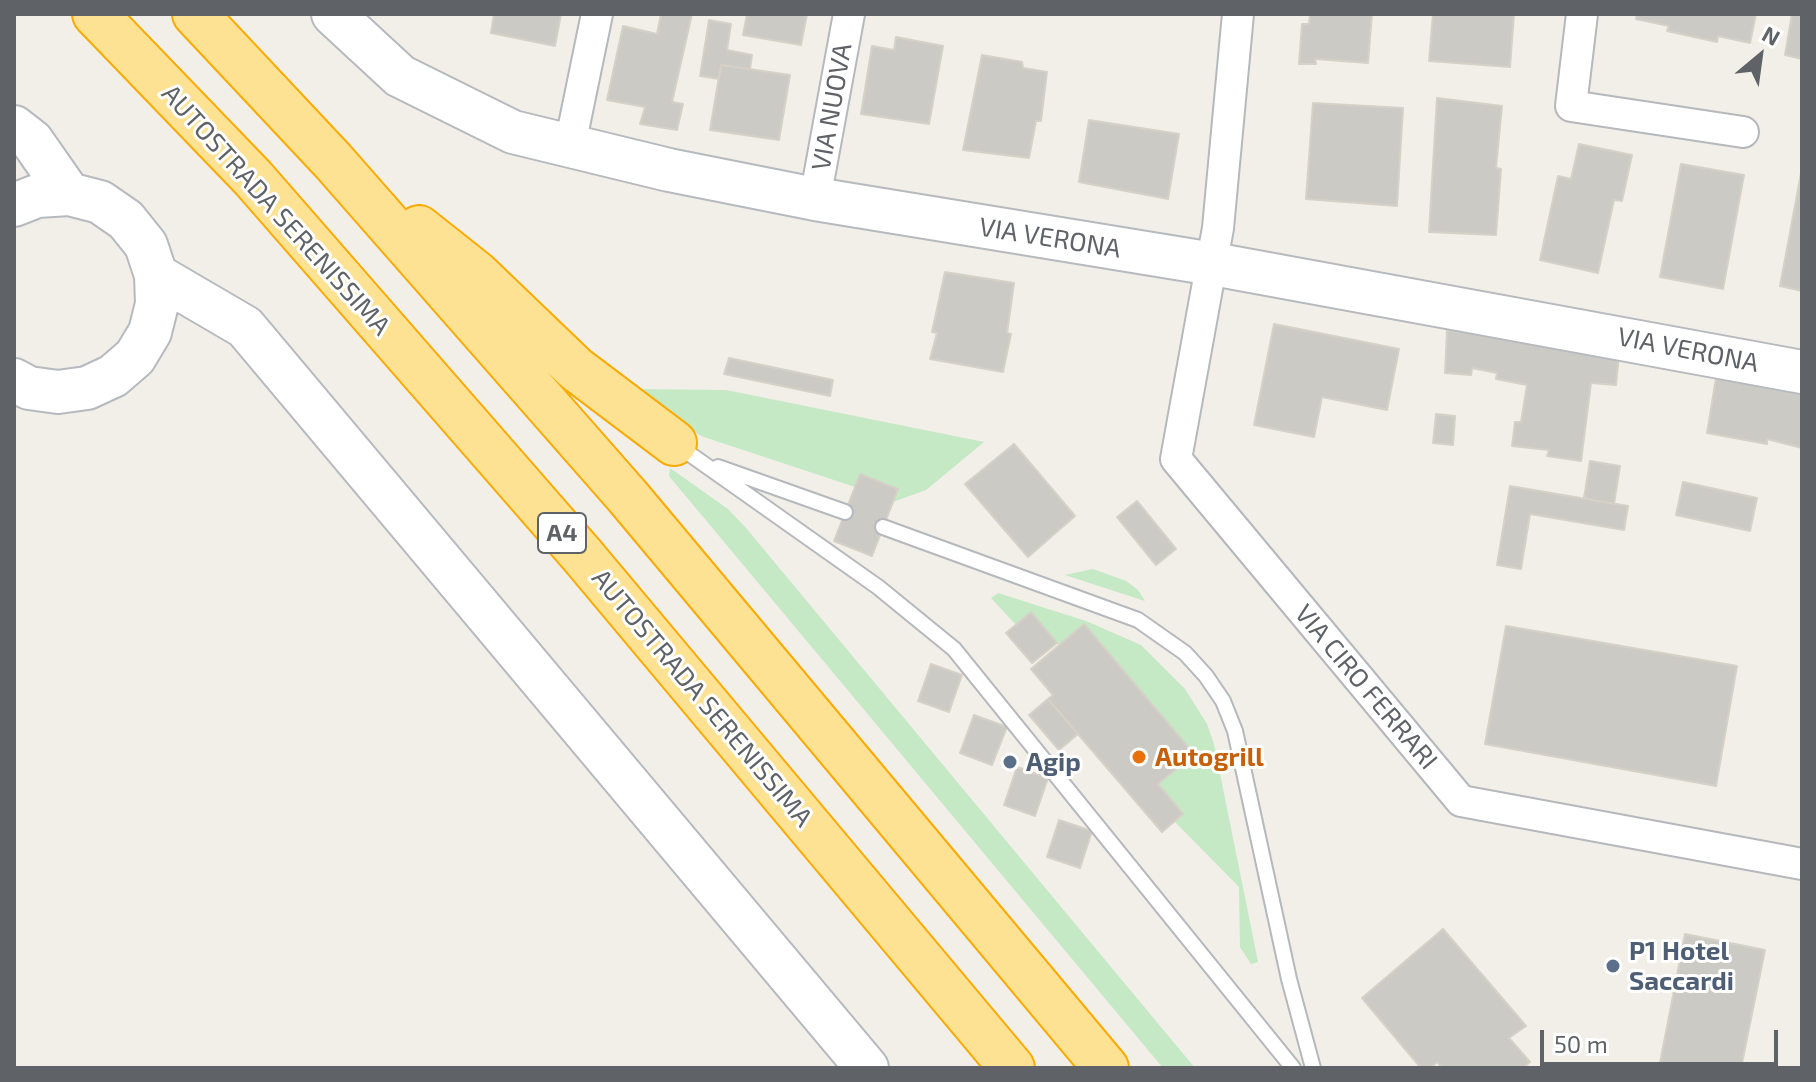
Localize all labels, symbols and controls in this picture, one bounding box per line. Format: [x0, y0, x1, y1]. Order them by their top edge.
north arrow [1720, 16, 1800, 96]
text: N [1758, 20, 1785, 50]
street label: VIA NUOVA [805, 41, 859, 173]
street label: AUTOSTRADA SERENISSIMA [155, 78, 397, 342]
street label: VIA VERONA [977, 211, 1123, 265]
street label: VIA VERONA [1615, 321, 1761, 379]
road number: A4 [538, 513, 586, 553]
street label: AUTOSTRADA SERENISSIMA [585, 563, 819, 833]
street label: VIA CIRO FERRARI [1288, 598, 1444, 776]
place label: Autogrill [1155, 741, 1264, 773]
place label: Agip [1026, 746, 1081, 778]
marker: Autogrill [1130, 748, 1148, 766]
marker: Agip [1001, 753, 1019, 771]
place label: P1 Hotel Saccardi [1629, 935, 1734, 996]
marker: P1 Hotel Saccardi [1604, 957, 1622, 975]
scale bar [1544, 1014, 1782, 1064]
text: 50 m [1554, 1029, 1608, 1058]

